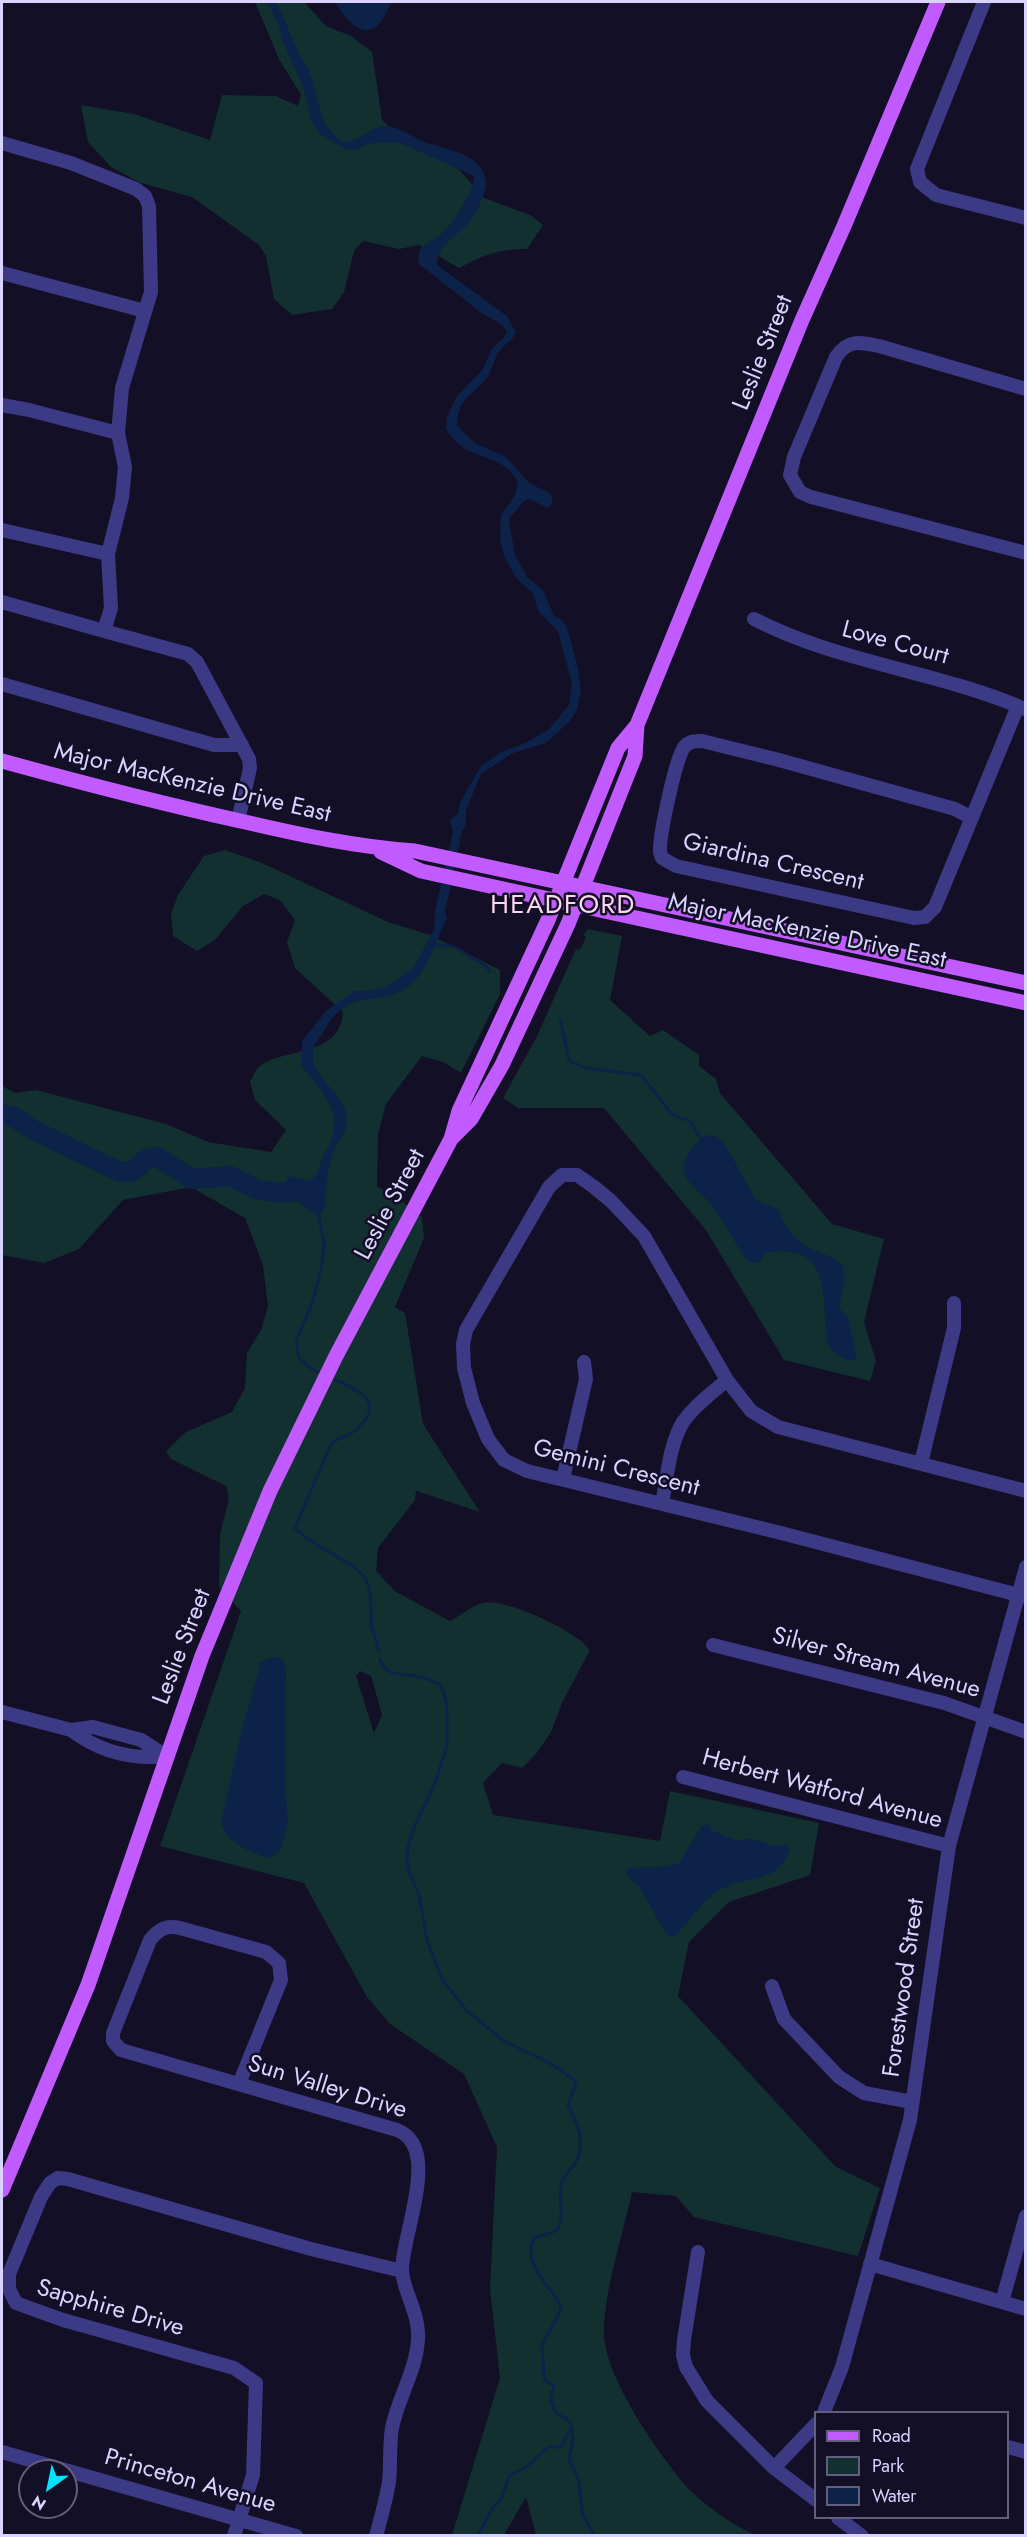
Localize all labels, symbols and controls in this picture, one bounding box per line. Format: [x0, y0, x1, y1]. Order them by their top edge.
street label: Leslie Street [728, 291, 800, 415]
street label: Love Court [838, 616, 952, 672]
street label: Major MacKenzie Drive East [51, 738, 333, 830]
street label: Giardina Crescent [680, 828, 866, 898]
street label: Major MacKenzie Drive East [665, 888, 949, 976]
district label: HEADFORD [490, 891, 636, 923]
street label: Leslie Street [350, 1145, 432, 1265]
street label: Gemini Crescent [530, 1434, 702, 1504]
street label: Leslie Street [148, 1585, 218, 1709]
street label: Silver Stream Avenue [769, 1622, 983, 1706]
street label: Herbert Watford Avenue [699, 1744, 945, 1836]
street label: Forestwood Street [878, 1897, 932, 2079]
street label: Sun Valley Drive [244, 2050, 410, 2126]
street label: Sapphire Drive [33, 2274, 187, 2344]
legend [814, 2411, 1009, 2519]
text: Road [872, 2423, 911, 2449]
street label: Princeton Avenue [101, 2444, 279, 2520]
text: Park [872, 2453, 904, 2479]
north arrow [18, 2459, 78, 2519]
text: Water [872, 2483, 916, 2509]
text: N [27, 2490, 51, 2516]

